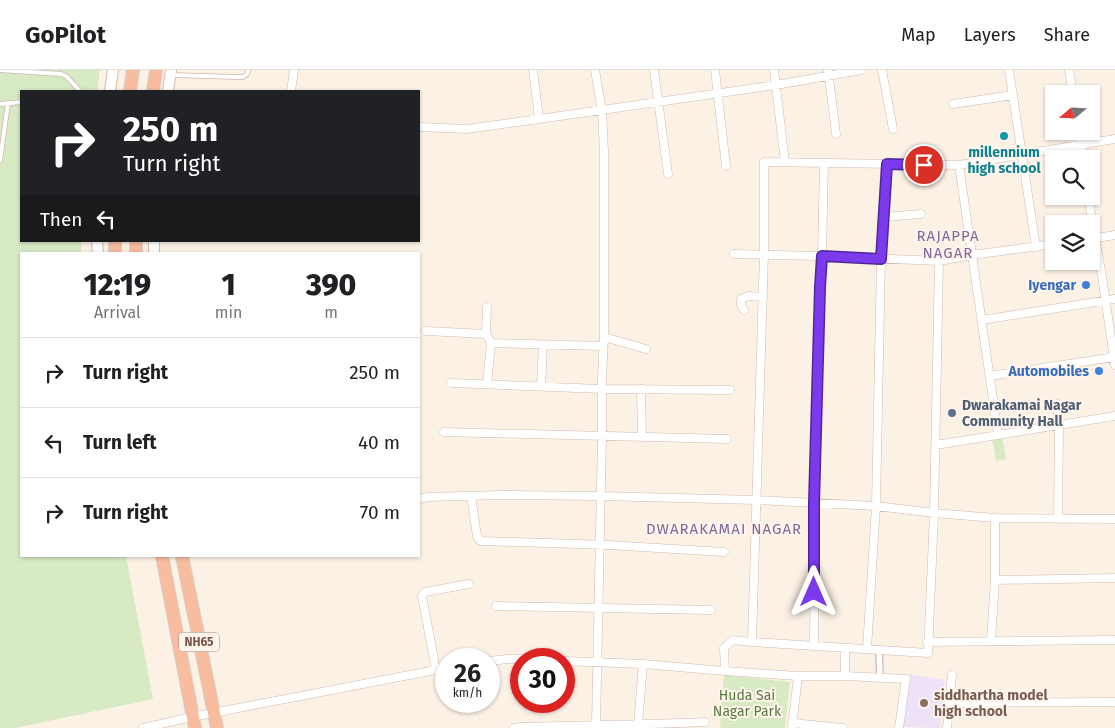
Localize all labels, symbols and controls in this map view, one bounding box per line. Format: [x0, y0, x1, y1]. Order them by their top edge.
text: GoPilot [25, 21, 106, 49]
text: Map [901, 24, 936, 46]
text: Layers [964, 24, 1016, 46]
text: Share [1044, 24, 1090, 46]
north arrow [1045, 85, 1100, 140]
map controls [1045, 85, 1100, 270]
text: 250 m [123, 108, 218, 150]
icon: right [40, 110, 105, 175]
marker: millennium high school [998, 130, 1010, 142]
pin [903, 144, 945, 186]
place label: millennium high school [967, 144, 1041, 177]
text: Turn right [123, 150, 220, 177]
button: search [1045, 150, 1100, 205]
icon: arrive [910, 151, 938, 179]
icon: left [92, 205, 120, 233]
text: Then [40, 208, 82, 231]
button: layers [1045, 215, 1100, 270]
district label: RAJAPPA NAGAR [917, 227, 979, 262]
text: 12:19 [84, 267, 151, 303]
text: 1 [221, 267, 236, 303]
text: 390 [306, 267, 356, 303]
place label: Iyengar [1028, 277, 1076, 294]
marker: Iyengar [1080, 279, 1092, 291]
text: Arrival [94, 303, 141, 322]
text: min [215, 303, 242, 322]
text: m [324, 303, 338, 322]
icon: right [40, 359, 68, 387]
text: Turn right [83, 361, 168, 384]
text: 250 m [349, 361, 400, 384]
place label: Automobiles [1008, 363, 1089, 380]
marker: Automobiles [1093, 365, 1105, 377]
place label: Dwarakamai Nagar Community Hall [962, 397, 1082, 430]
marker: Dwarakamai Nagar Community Hall [946, 407, 958, 419]
icon: left [40, 429, 68, 457]
text: Turn left [83, 431, 157, 454]
text: 40 m [358, 431, 400, 454]
icon: right [40, 499, 68, 527]
text: Turn right [83, 501, 168, 524]
text: 70 m [360, 501, 400, 524]
district label: DWARAKAMAI NAGAR [646, 520, 802, 538]
position arrow [787, 565, 839, 617]
road number: NH65 [179, 632, 219, 652]
speed limit sign: 30 [510, 648, 575, 713]
text: 26 [454, 659, 481, 689]
text: km/h [453, 686, 482, 700]
park label: Huda Sai Nagar Park [713, 687, 782, 720]
place label: siddhartha model high school [934, 687, 1048, 720]
marker: siddhartha model high school [918, 697, 930, 709]

